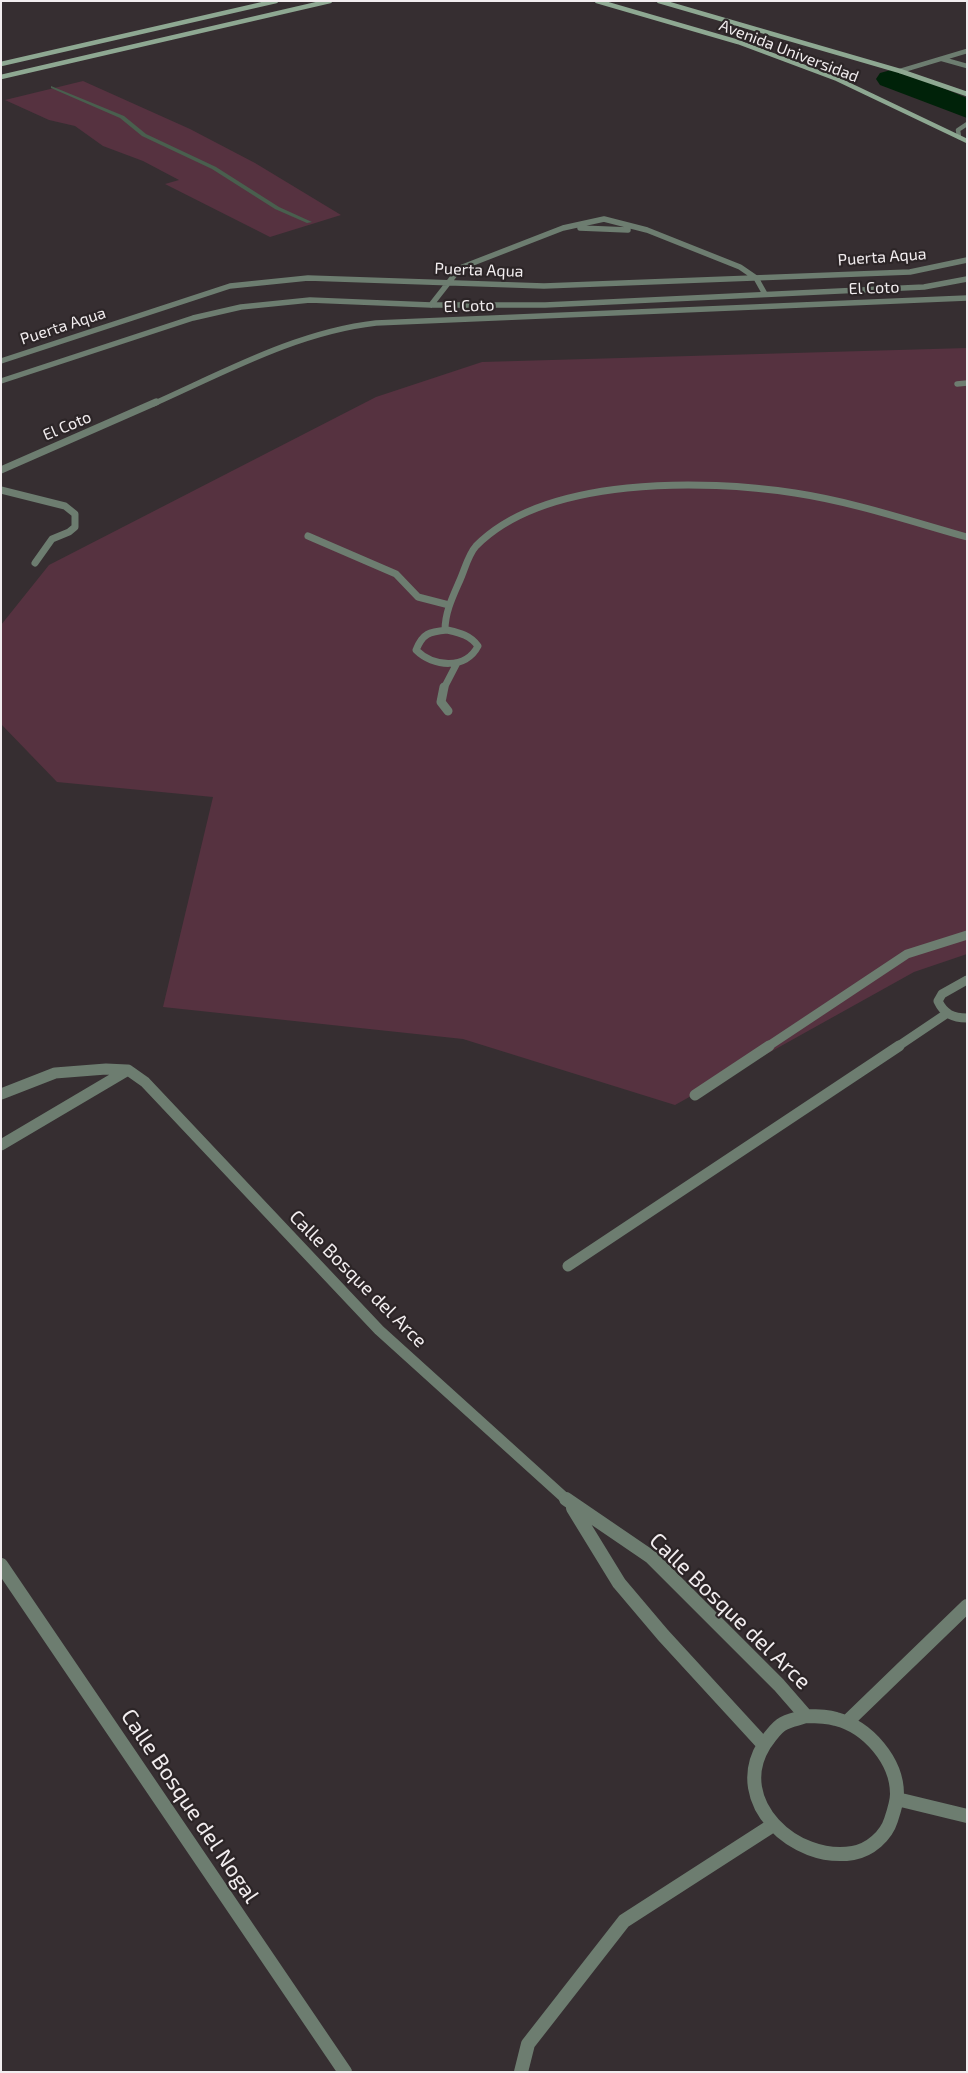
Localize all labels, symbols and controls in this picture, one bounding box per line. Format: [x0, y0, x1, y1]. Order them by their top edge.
street label: Avenida Universidad [717, 16, 861, 86]
street label: Puerta Aqua [837, 244, 927, 270]
street label: Puerta Aqua [434, 259, 524, 281]
street label: El Coto [848, 278, 900, 298]
street label: El Coto [443, 296, 495, 316]
street label: Puerta Aqua [18, 303, 108, 349]
street label: El Coto [40, 407, 94, 445]
street label: Calle Bosque del Arce [285, 1206, 431, 1352]
street label: Calle Bosque del Arce [644, 1527, 816, 1695]
street label: Calle Bosque del Nogal [115, 1704, 265, 1908]

